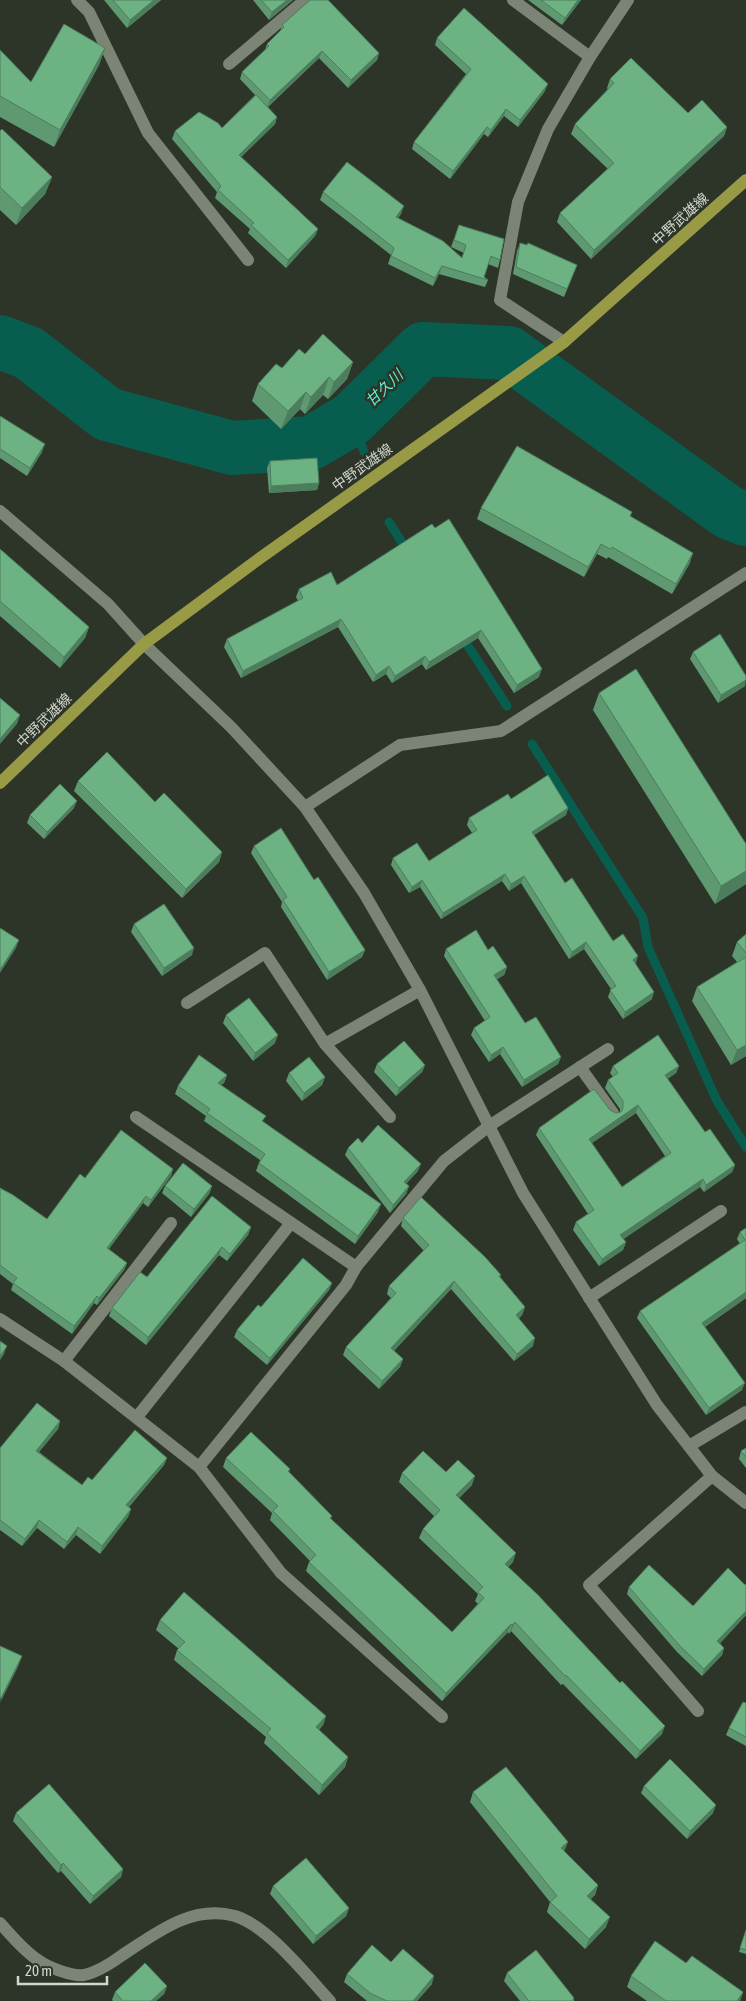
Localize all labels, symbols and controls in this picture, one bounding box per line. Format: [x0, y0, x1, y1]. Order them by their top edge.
street label: 中野武雄線 [649, 190, 711, 248]
water label: 甘久川 [362, 365, 408, 410]
street label: 中野武雄線 [329, 440, 395, 494]
street label: 中野武雄線 [13, 690, 75, 750]
scale bar [18, 1954, 106, 1986]
text: 20 m [25, 1962, 52, 1979]

